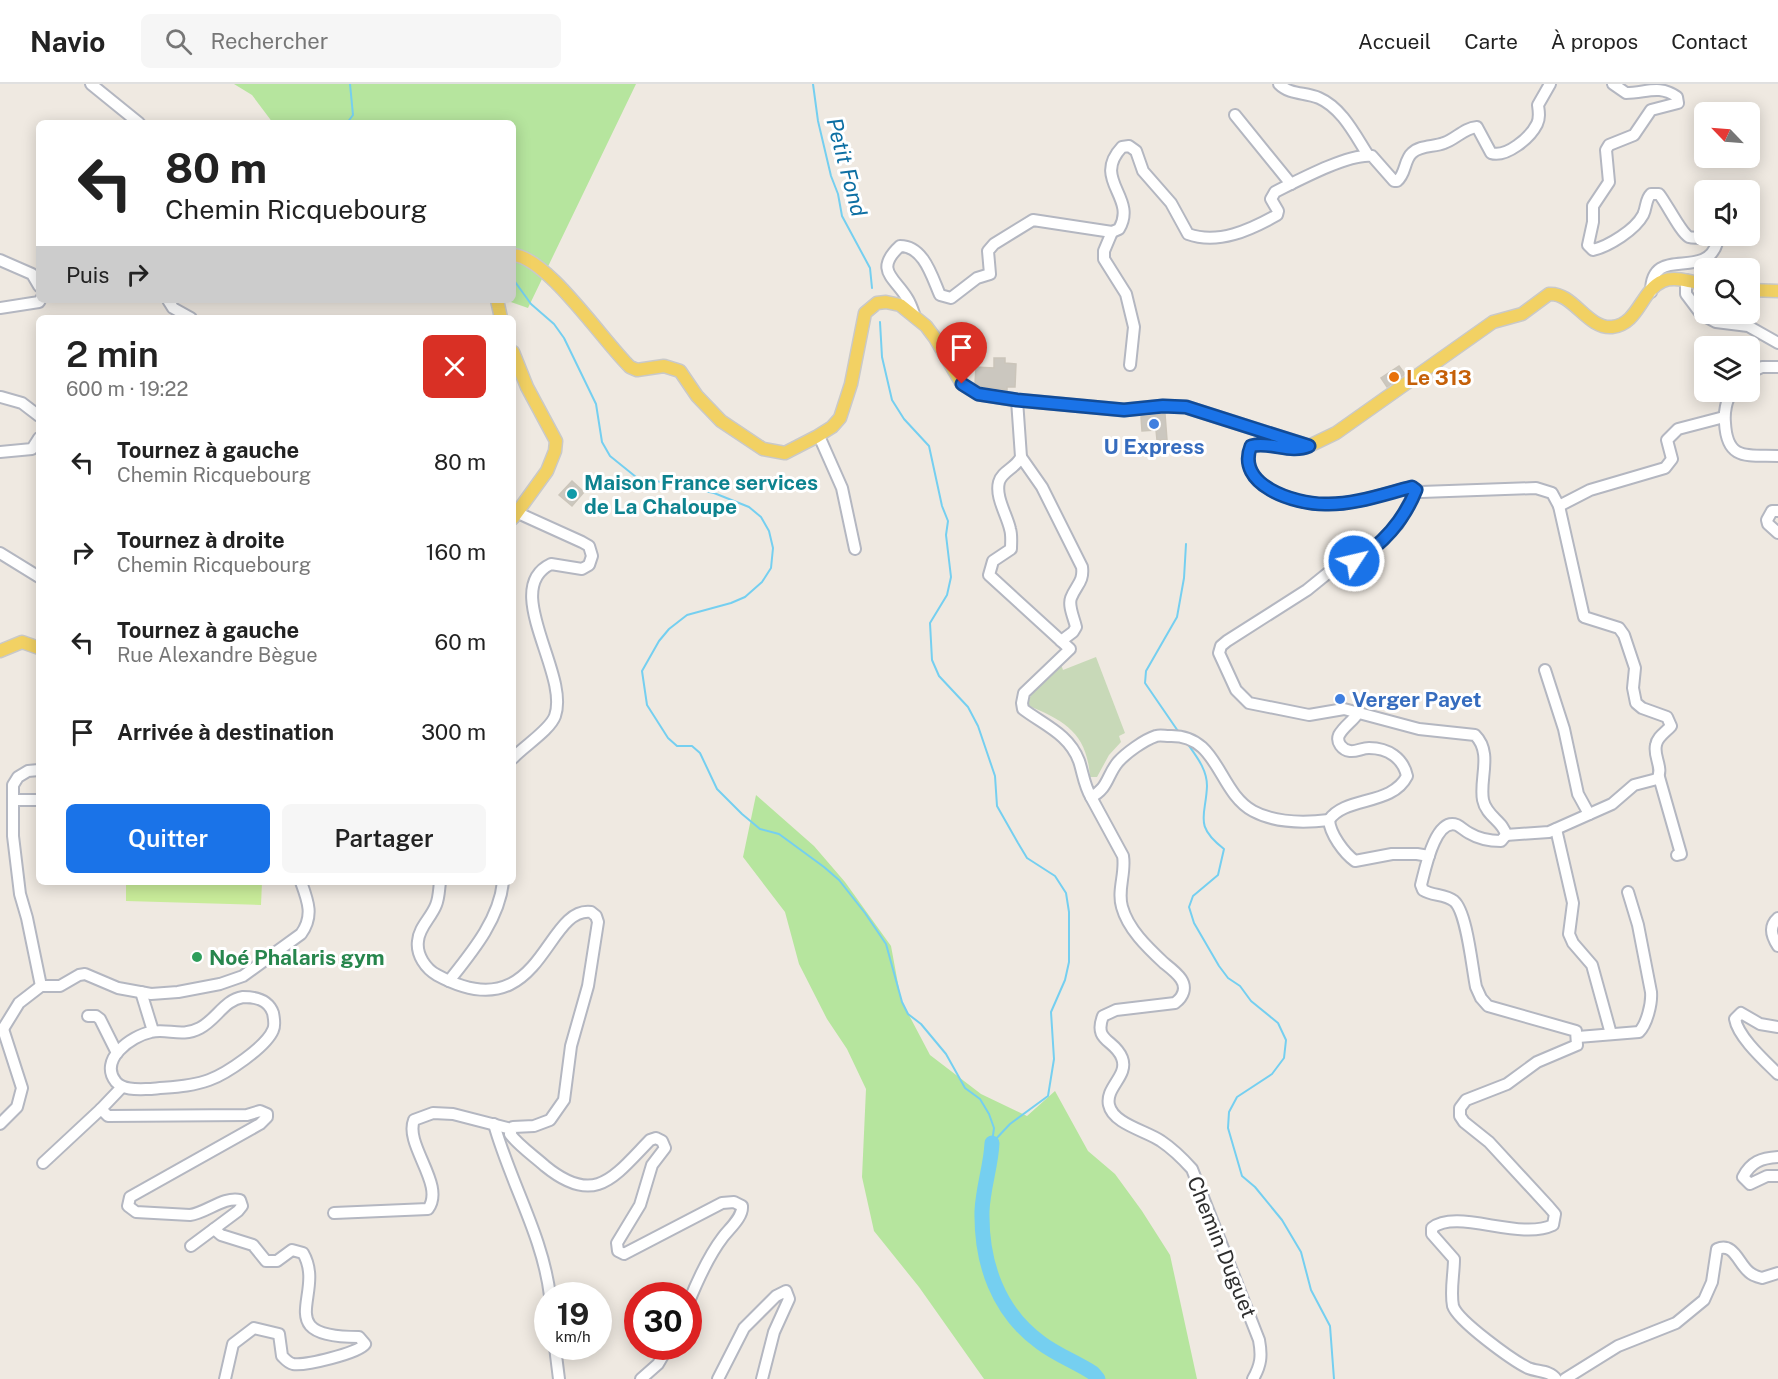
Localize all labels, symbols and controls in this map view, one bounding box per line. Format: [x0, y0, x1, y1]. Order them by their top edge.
search box [141, 14, 561, 68]
text: Navio [30, 25, 105, 58]
icon: search [162, 25, 195, 58]
text: Rechercher [210, 28, 328, 54]
text: Accueil [1358, 29, 1431, 54]
text: Carte [1464, 29, 1518, 54]
text: À propos [1551, 29, 1638, 54]
text: Contact [1671, 29, 1748, 54]
north arrow [1694, 102, 1760, 168]
map controls [1694, 102, 1760, 402]
water label: Petit Fond [821, 115, 873, 220]
text: 80 m [165, 143, 267, 192]
icon: left [66, 144, 144, 222]
button: sound [1694, 180, 1760, 246]
text: Chemin Ricquebourg [165, 193, 427, 225]
icon: right [121, 258, 154, 291]
button: search [1694, 258, 1760, 324]
text: Puis [66, 262, 109, 288]
pin [936, 322, 987, 384]
icon: arrive [945, 331, 978, 364]
text: 2 min [66, 333, 159, 375]
button: close [423, 335, 486, 398]
button: layers [1694, 336, 1760, 402]
place label: Le 313 [1406, 365, 1472, 390]
marker: Le 313 [1387, 370, 1401, 384]
text: 600 m · 19:22 [66, 377, 188, 401]
marker: U Express [1147, 417, 1161, 431]
place label: U Express [1103, 434, 1205, 459]
text: Tournez à gauche [117, 437, 299, 463]
icon: left [66, 446, 99, 479]
text: 80 m [434, 449, 486, 475]
text: Chemin Ricquebourg [117, 463, 311, 487]
place label: Maison France services de La Chaloupe [584, 470, 818, 519]
marker: Maison France services de La Chaloupe [565, 487, 579, 501]
text: Tournez à droite [117, 527, 285, 553]
position arrow [1322, 529, 1386, 593]
icon: right [66, 536, 99, 569]
text: 160 m [426, 539, 486, 565]
text: Chemin Ricquebourg [117, 553, 311, 577]
text: Tournez à gauche [117, 617, 299, 643]
icon: left [66, 626, 99, 659]
text: 60 m [435, 629, 486, 655]
text: Rue Alexandre Bègue [117, 643, 318, 667]
place label: Verger Payet [1352, 687, 1482, 712]
marker: Verger Payet [1333, 692, 1347, 706]
icon: arrive [66, 716, 99, 749]
text: Arrivée à destination [117, 719, 334, 745]
text: 300 m [421, 719, 486, 745]
button: Quitter [66, 804, 270, 873]
button: Partager [282, 804, 486, 873]
place label: Noé Phalaris gym [209, 945, 385, 970]
marker: Noé Phalaris gym [190, 950, 204, 964]
street label: Chemin Duguet [1182, 1173, 1262, 1321]
speed limit sign: 30 [624, 1282, 702, 1360]
text: 19 [557, 1296, 589, 1332]
text: km/h [555, 1328, 591, 1345]

